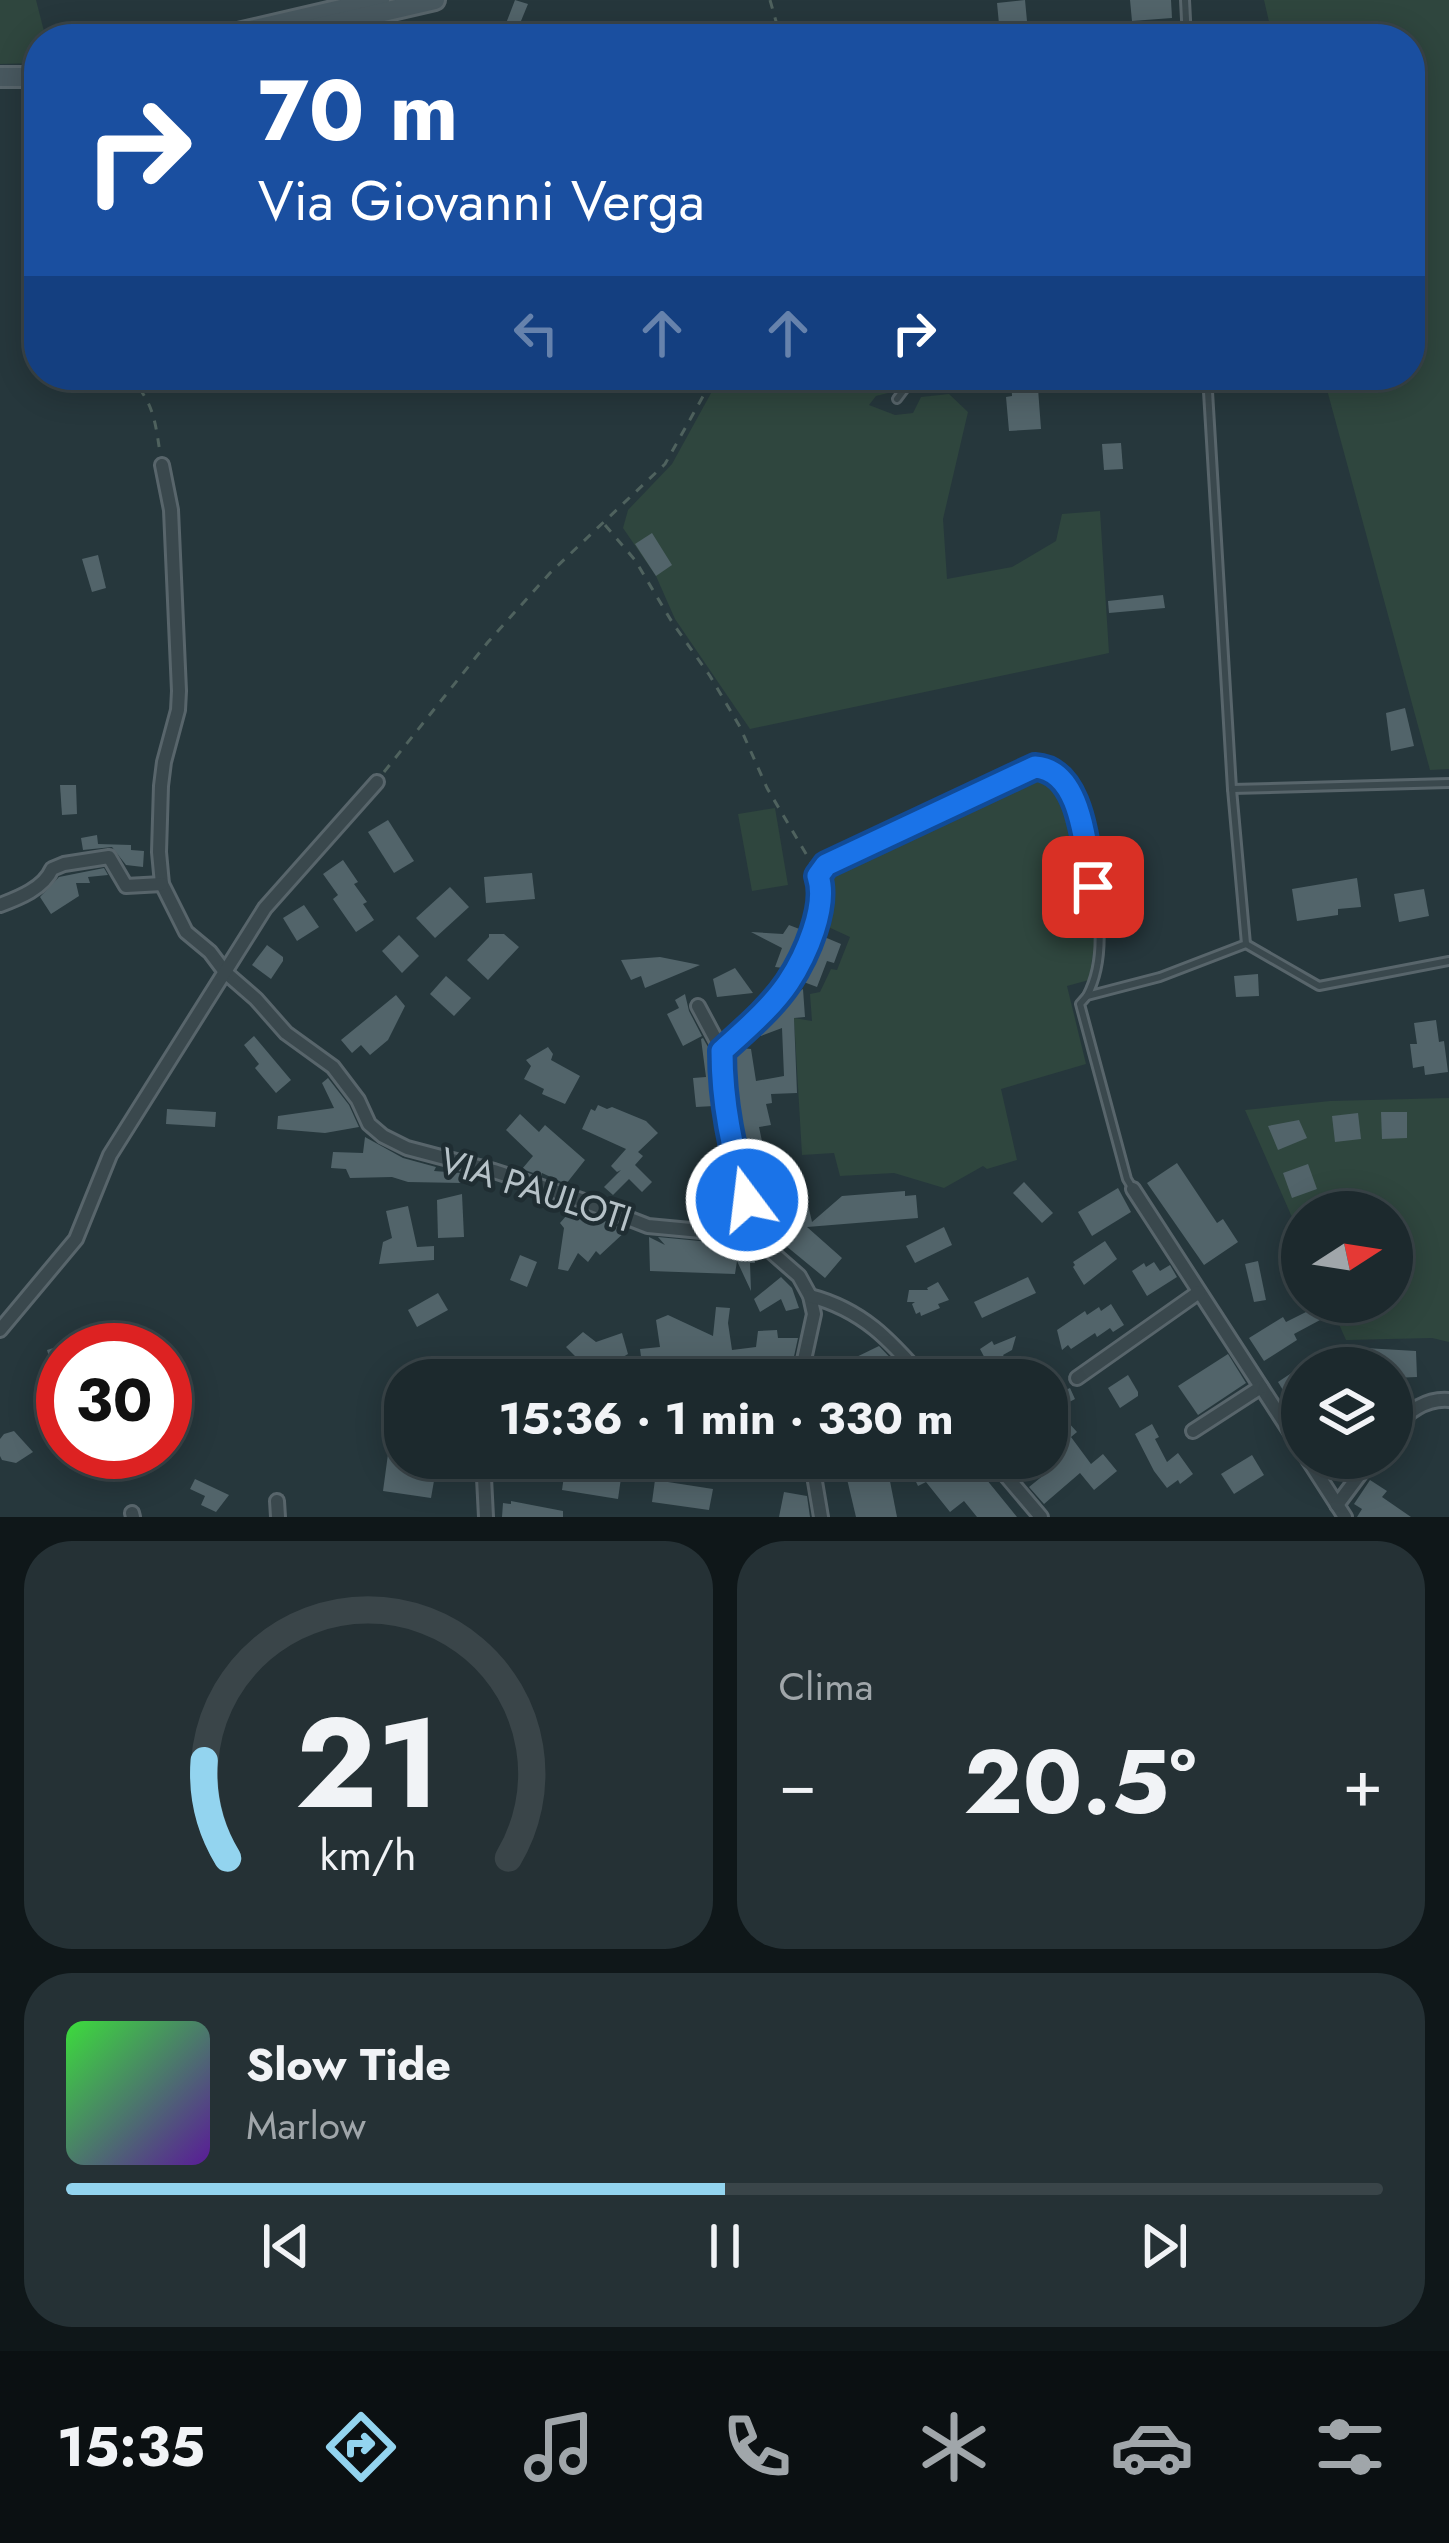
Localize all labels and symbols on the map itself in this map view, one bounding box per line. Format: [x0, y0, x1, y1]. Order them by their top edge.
pin [1042, 836, 1144, 938]
street label: VIA PAULOTI [433, 1134, 639, 1244]
position arrow [684, 1137, 810, 1263]
north arrow [1281, 1191, 1413, 1323]
speed limit sign: 30 [36, 1323, 192, 1479]

